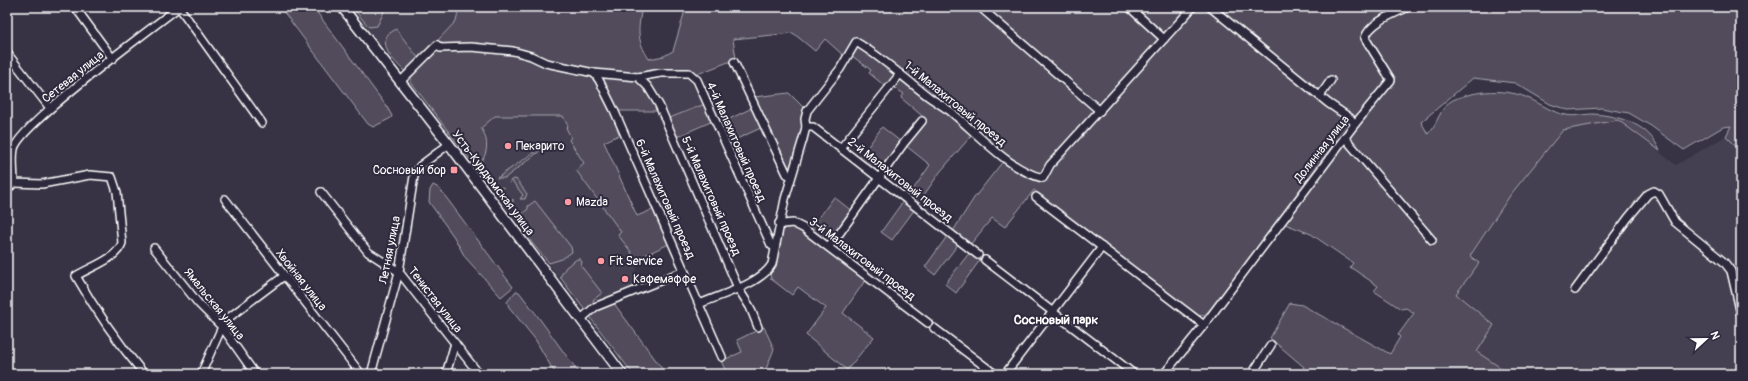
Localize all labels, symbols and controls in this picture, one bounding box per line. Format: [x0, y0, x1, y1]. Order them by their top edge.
street label: Сетевая улица [39, 47, 107, 106]
street label: 1-й Малахитовый проезд [901, 58, 1010, 150]
street label: 4-й Малахитовый проезд [703, 80, 770, 205]
street label: Долинная улица [1291, 112, 1353, 186]
street label: Усть-Курдюмская улица [449, 127, 538, 239]
street label: 5-й Малахитовый проезд [678, 134, 744, 259]
street label: 2-й Малахитовый проезд [844, 134, 956, 226]
street label: 6-й Малахитовый проезд [632, 137, 699, 262]
place label: Пекарито [516, 139, 565, 154]
marker: Пекарито [503, 141, 513, 151]
place label: Сосновый бор [373, 163, 446, 178]
marker: Сосновый бор [449, 165, 459, 175]
place label: Mazda [576, 195, 608, 210]
marker: Mazda [563, 197, 573, 207]
street label: Летняя улица [376, 214, 404, 286]
street label: 3-й Малахитовый проезд [806, 214, 919, 304]
street label: Хвойная улица [272, 246, 330, 314]
place label: Fit Service [609, 254, 663, 269]
marker: Fit Service [596, 256, 606, 266]
street label: Тенистая улица [405, 264, 466, 336]
street label: Ямальская улица [180, 265, 248, 343]
place label: Кафемаффе [633, 272, 696, 287]
marker: Кафемаффе [620, 274, 630, 284]
district label: Сосновый парк [1014, 312, 1098, 328]
north arrow [1686, 319, 1726, 359]
text: N [1707, 330, 1722, 342]

